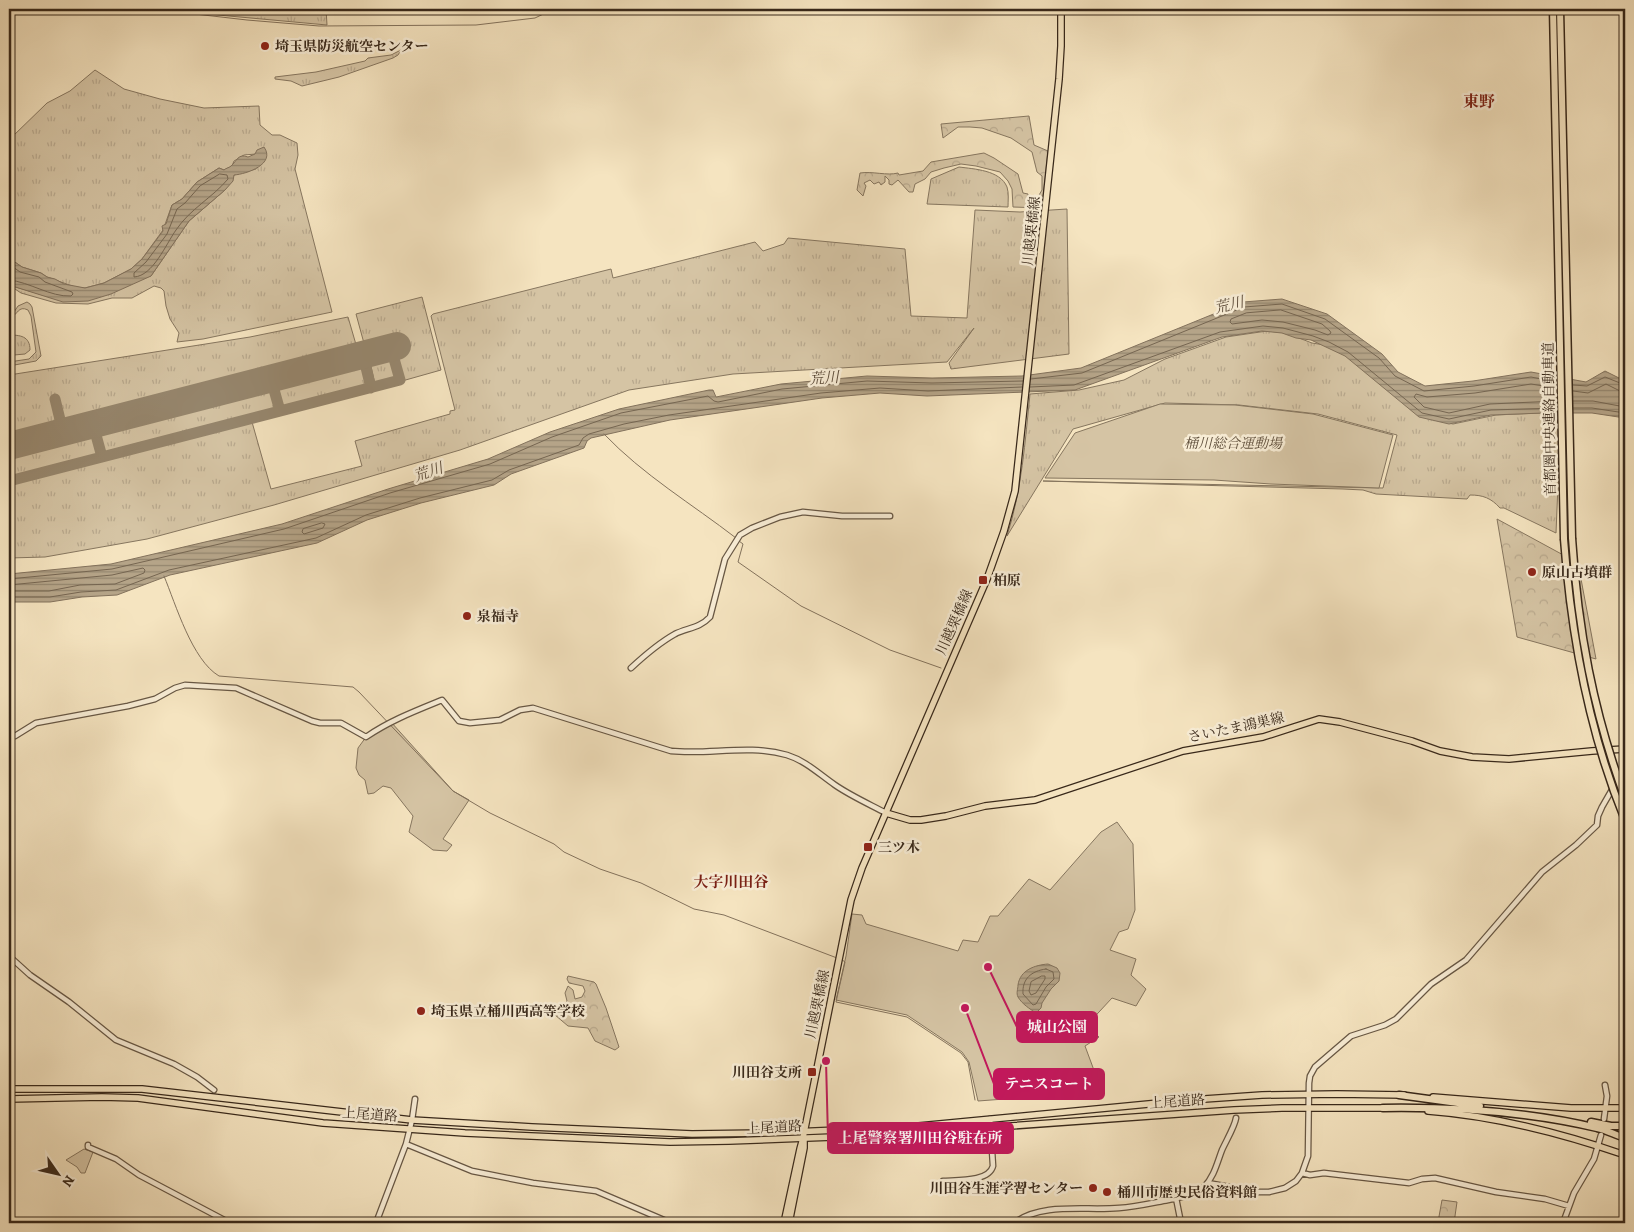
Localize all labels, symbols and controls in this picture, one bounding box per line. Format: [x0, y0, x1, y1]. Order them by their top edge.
place label: 埼玉県防災航空センター [275, 37, 428, 56]
marker: 埼玉県防災航空センター [259, 40, 271, 52]
district label: 東野 [1463, 91, 1495, 113]
street label: 川越栗橋線 [1018, 195, 1045, 267]
water label: 荒川 [1212, 291, 1248, 318]
street label: 首都圏中央連絡自動車道 [1539, 342, 1560, 496]
water label: 荒川 [808, 367, 842, 389]
park label: 桶川総合運動場 [1184, 434, 1284, 453]
water label: 荒川 [411, 457, 447, 486]
place label: 原山古墳群 [1542, 563, 1612, 582]
marker: 原山古墳群 [1526, 566, 1538, 578]
place label: 柏原 [993, 571, 1021, 590]
marker: 柏原 [977, 574, 989, 586]
street label: 川越栗橋線 [932, 586, 977, 658]
place label: 泉福寺 [477, 607, 519, 626]
marker: 泉福寺 [461, 610, 473, 622]
street label: さいたま鴻巣線 [1186, 708, 1286, 747]
place label: 三ツ木 [878, 838, 920, 857]
marker: 三ツ木 [862, 841, 874, 853]
district label: 大字川田谷 [693, 872, 769, 892]
street label: 川越栗橋線 [801, 968, 834, 1040]
place label: 埼玉県立桶川西高等学校 [431, 1002, 585, 1021]
marker: 埼玉県立桶川西高等学校 [415, 1005, 427, 1017]
callout: 城山公園 [1017, 1012, 1097, 1042]
text: 城山公園 [1027, 1017, 1087, 1037]
place label: 川田谷支所 [732, 1063, 802, 1082]
marker: 川田谷支所 [806, 1066, 818, 1078]
callout: テニスコート [994, 1069, 1104, 1099]
text: テニスコート [1004, 1074, 1094, 1094]
street label: 上尾道路 [1148, 1090, 1206, 1113]
street label: 上尾道路 [341, 1103, 399, 1126]
street label: 上尾道路 [746, 1117, 802, 1138]
callout: 上尾警察署川田谷駐在所 [828, 1123, 1013, 1153]
text: 上尾警察署川田谷駐在所 [837, 1128, 1003, 1148]
north arrow [32, 1150, 82, 1200]
text: N [58, 1171, 79, 1191]
place label: 川田谷生涯学習センター [930, 1179, 1083, 1198]
marker: 川田谷生涯学習センター [1087, 1182, 1099, 1194]
place label: 桶川市歴史民俗資料館 [1117, 1183, 1257, 1202]
marker: 桶川市歴史民俗資料館 [1101, 1186, 1113, 1198]

